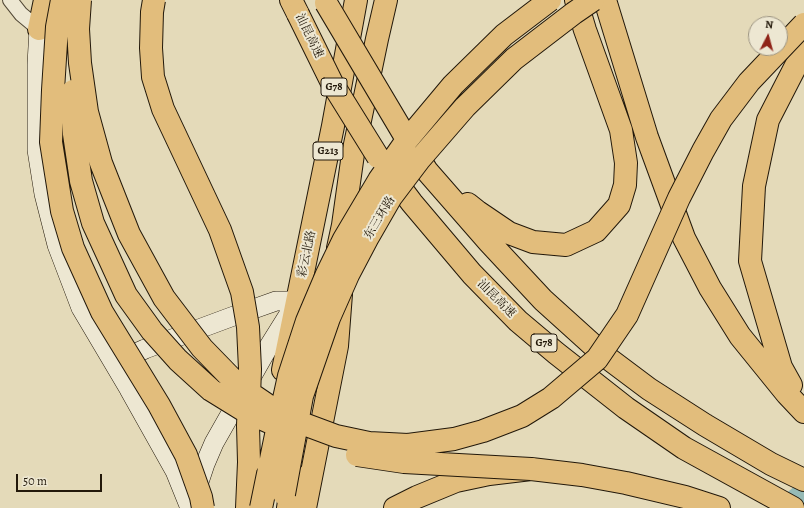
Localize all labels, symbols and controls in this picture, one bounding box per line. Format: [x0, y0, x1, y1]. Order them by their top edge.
street label: 汕昆高速 [292, 11, 326, 61]
north arrow [748, 16, 788, 56]
text: N [764, 17, 774, 32]
road number: G78 [321, 78, 347, 96]
road number: G213 [313, 142, 343, 160]
street label: 东三环路 [361, 194, 399, 242]
street label: 彩云北路 [295, 229, 319, 279]
street label: 汕昆高速 [474, 277, 518, 321]
road number: G78 [531, 334, 557, 352]
scale bar [18, 466, 104, 492]
text: 50 m [23, 473, 47, 489]

